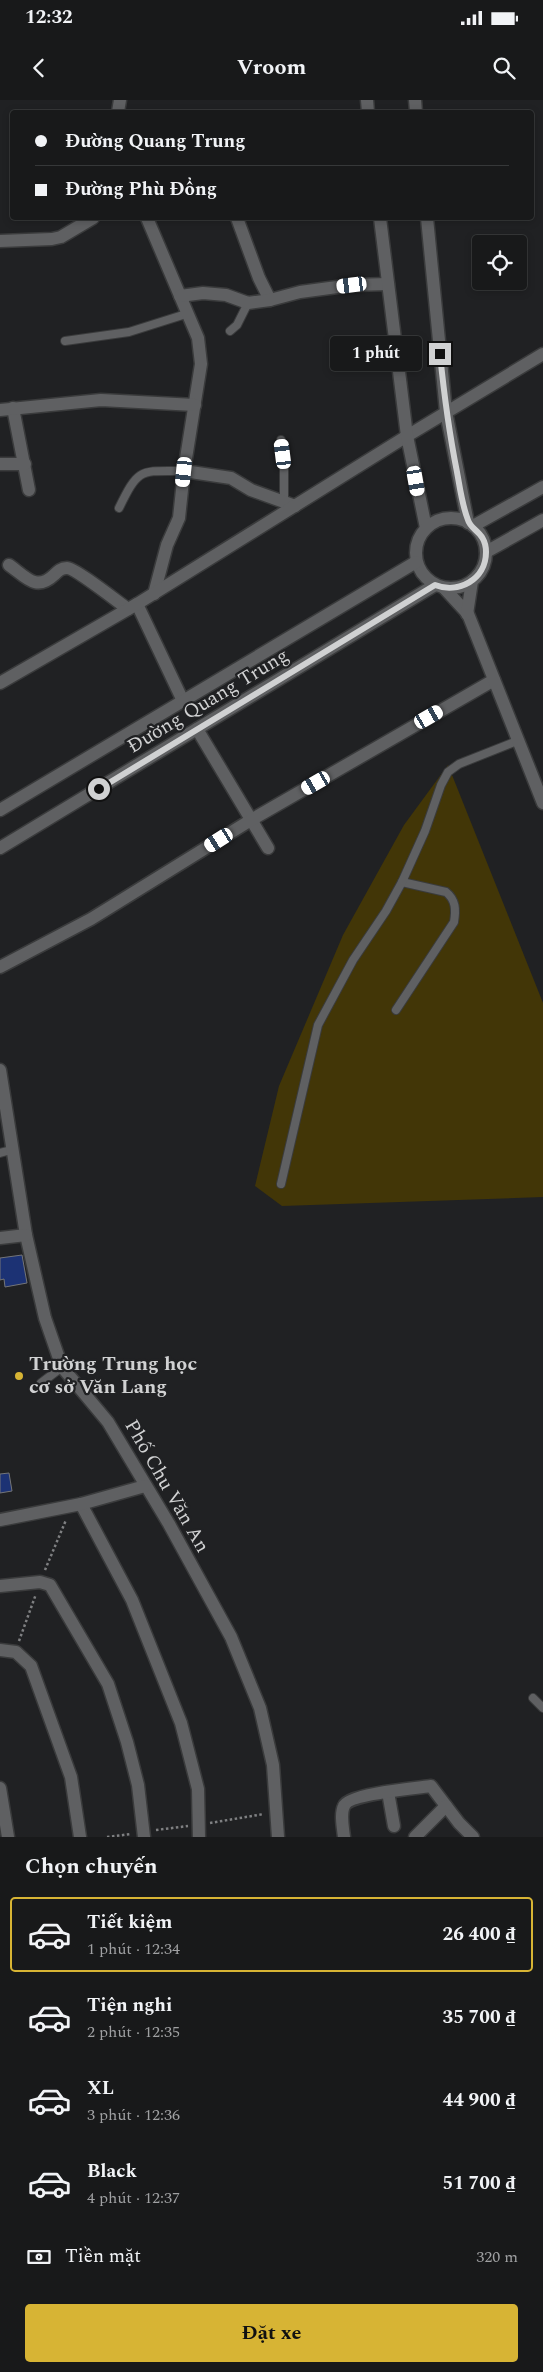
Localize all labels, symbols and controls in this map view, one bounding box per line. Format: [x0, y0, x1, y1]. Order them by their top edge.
text: 12:32 [25, 3, 73, 32]
text: Vroom [237, 51, 306, 84]
icon: back [25, 54, 53, 82]
icon: search [490, 54, 518, 82]
text: Đường Quang Trung [65, 127, 245, 156]
text: Đường Phù Đổng [65, 175, 217, 204]
map controls [472, 235, 527, 290]
button: locate [472, 235, 527, 290]
car [336, 276, 367, 294]
callout: 1 phút [330, 336, 422, 372]
text: 1 phút [352, 341, 400, 365]
route end [429, 343, 451, 365]
car [273, 438, 292, 470]
car [174, 456, 193, 488]
car [406, 465, 425, 497]
street label: Đường Quang Trung [121, 641, 295, 761]
car [412, 703, 445, 731]
car [299, 769, 332, 797]
route start [88, 778, 110, 800]
car [202, 826, 235, 854]
place label: Trường Trung học cơ sở Văn Lang [29, 1349, 197, 1402]
marker: Trường Trung học cơ sở Văn Lang [13, 1370, 25, 1382]
street label: Phố Chu Văn An [117, 1414, 217, 1558]
text: Chọn chuyến [25, 1850, 158, 1883]
text: Tiết kiệm [87, 1908, 172, 1937]
icon: car [27, 1912, 72, 1957]
text: 26 400 ₫ [443, 1920, 516, 1949]
text: 1 phút · 12:34 [87, 1937, 180, 1961]
text: Tiện nghi [87, 1991, 172, 2020]
icon: car [27, 1995, 72, 2040]
text: 35 700 ₫ [443, 2003, 516, 2032]
text: 2 phút · 12:35 [87, 2020, 180, 2044]
text: XL [87, 2074, 114, 2103]
icon: car [27, 2078, 72, 2123]
text: 44 900 ₫ [443, 2086, 516, 2115]
text: 3 phút · 12:36 [87, 2103, 180, 2127]
text: Black [87, 2157, 137, 2186]
icon: car [27, 2161, 72, 2206]
text: 51 700 ₫ [443, 2169, 516, 2198]
text: 4 phút · 12:37 [87, 2186, 180, 2210]
text: Tiền mặt [65, 2242, 141, 2271]
icon: cash [25, 2243, 53, 2271]
text: 320 m [476, 2245, 518, 2269]
button: Đặt xe [25, 2304, 518, 2362]

